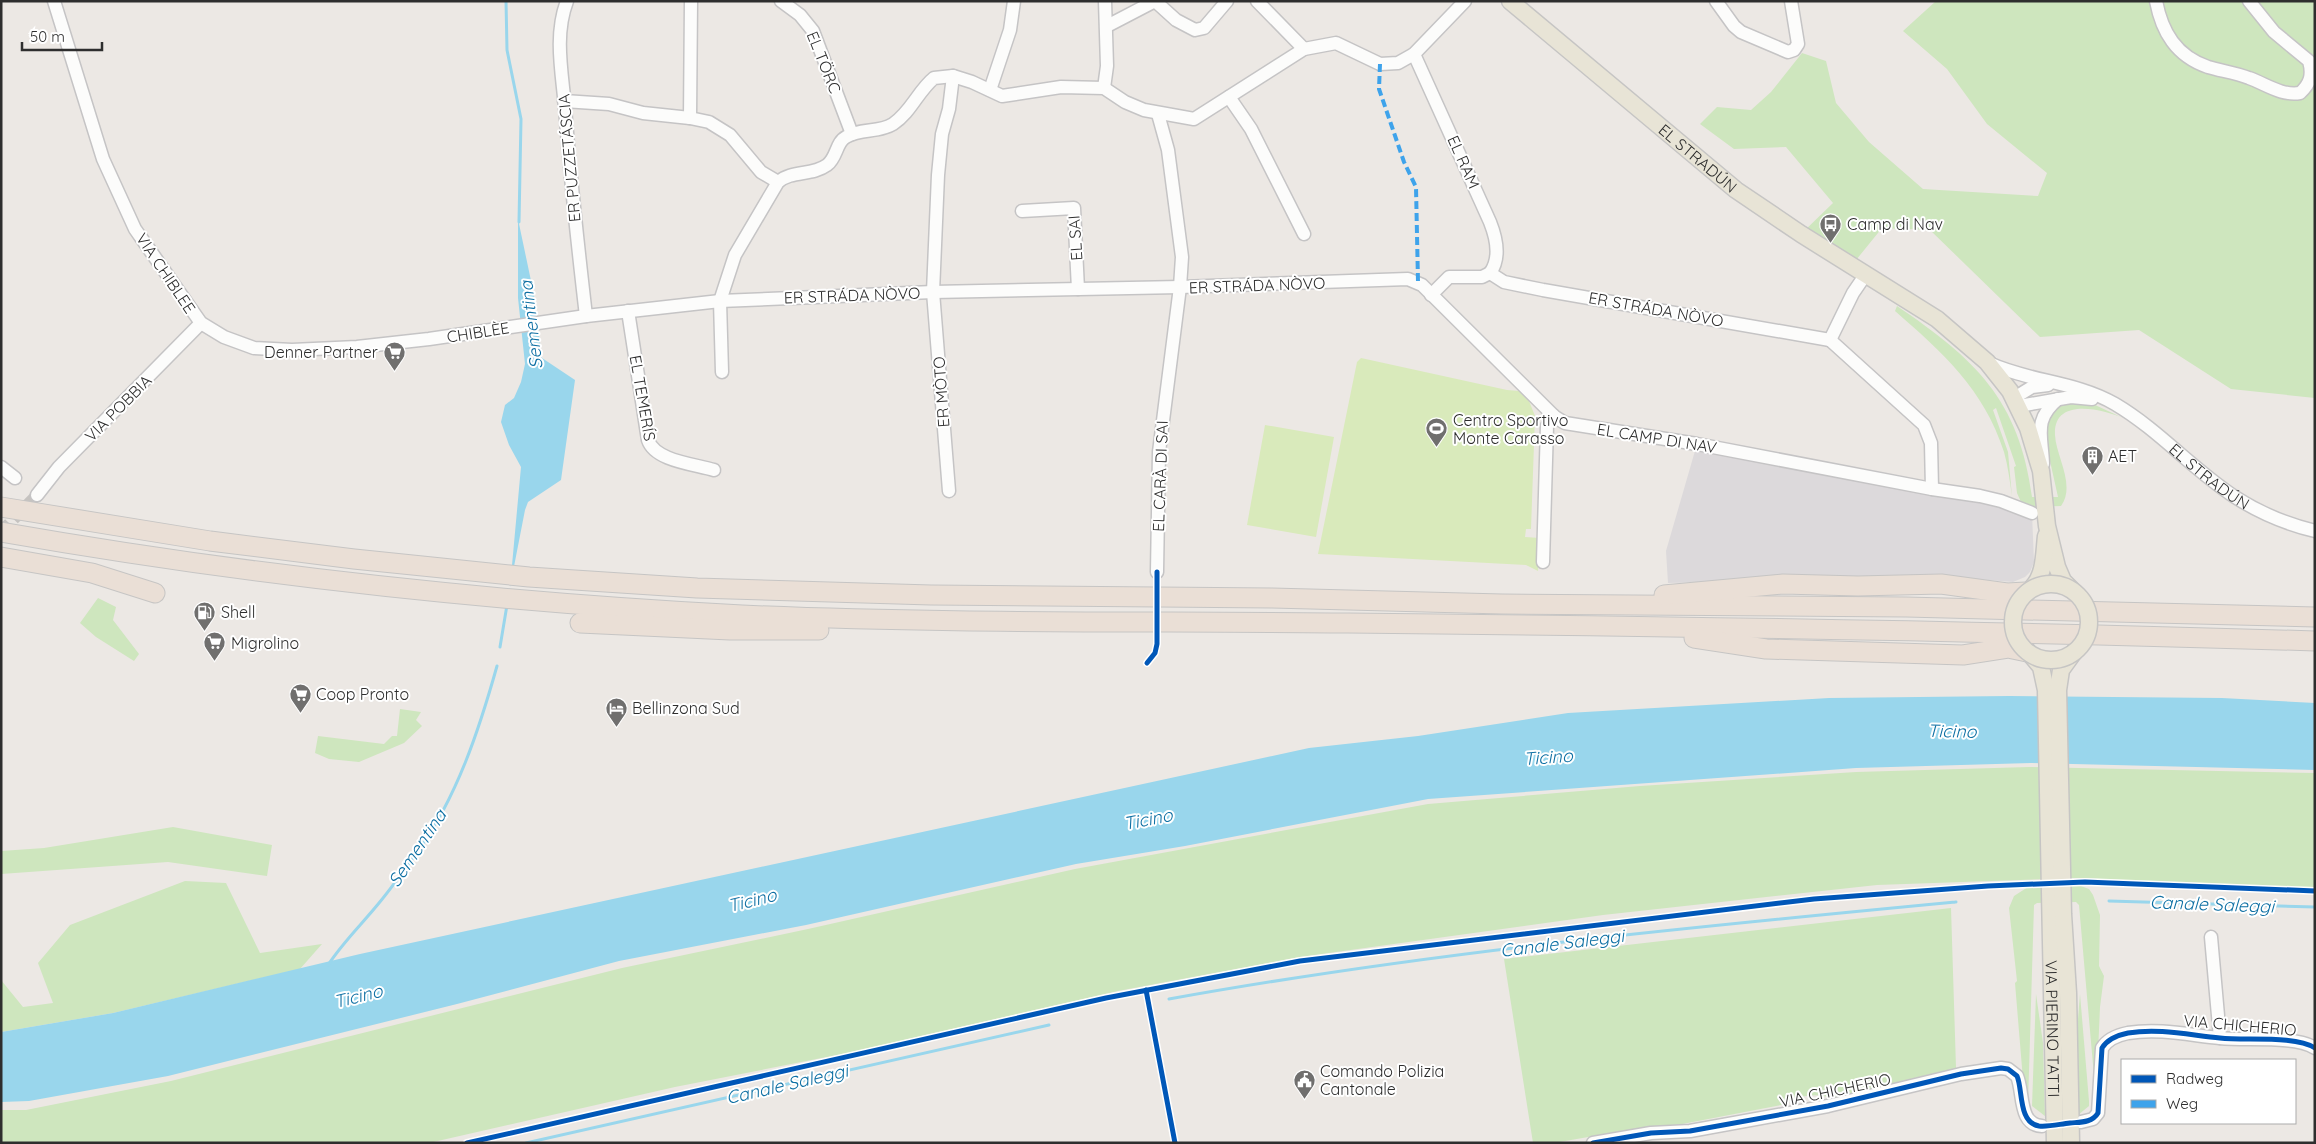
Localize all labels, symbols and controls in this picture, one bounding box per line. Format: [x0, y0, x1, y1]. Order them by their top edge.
scale bar [22, 20, 102, 52]
text: 50 m [30, 27, 65, 46]
street label: EL TÖRC [803, 28, 845, 96]
street label: ER PUZZETÁSCIA [553, 93, 585, 223]
street label: EL STRADÚN [1655, 120, 1741, 197]
street label: EL RAM [1443, 132, 1485, 192]
bus stop icon: Camp di Nav [1819, 212, 1843, 243]
place label: Camp di Nav [1847, 214, 1943, 234]
street label: EL SAI [1063, 215, 1087, 261]
street label: VIA CHIBLEE [132, 229, 200, 317]
street label: ER STRÁDA NÒVO [1188, 273, 1326, 297]
water label: Sementina [514, 279, 548, 370]
street label: ER STRÁDA NÒVO [783, 283, 921, 307]
street label: ER STRÁDA NÒVO [1587, 287, 1725, 331]
street label: CHIBLÈE [445, 317, 511, 347]
supermarket icon: Denner Partner [382, 340, 406, 371]
place label: Denner Partner [264, 342, 378, 362]
street label: EL TEMERÍS [626, 354, 660, 442]
street label: ER MÒTO [929, 356, 953, 428]
street label: VIA POBBIA [80, 370, 156, 446]
place label: Centro Sportivo Monte Carasso [1453, 410, 1568, 448]
sports icon: Centro Sportivo Monte Carasso [1425, 417, 1449, 448]
street label: EL CAMP DI NAV [1596, 419, 1719, 457]
street label: EL CARÀ DI SAI [1148, 420, 1172, 532]
street label: EL STRADÚN [2165, 439, 2253, 514]
building icon: AET [2080, 444, 2104, 475]
place label: AET [2108, 446, 2137, 466]
fuel station icon: Shell [193, 600, 217, 631]
place label: Shell [221, 602, 255, 622]
supermarket icon: Migrolino [203, 631, 227, 662]
place label: Migrolino [231, 633, 299, 653]
supermarket icon: Coop Pronto [288, 682, 312, 713]
place label: Coop Pronto [316, 684, 409, 704]
hotel icon: Bellinzona Sud [604, 696, 628, 727]
place label: Bellinzona Sud [632, 698, 740, 718]
water label: Ticino [1927, 719, 1978, 743]
water label: Ticino [1523, 744, 1574, 770]
water label: Ticino [1122, 803, 1175, 835]
water label: Sementina [383, 804, 452, 891]
water label: Ticino [725, 883, 780, 917]
water label: Canale Saleggi [2149, 890, 2277, 918]
water label: Canale Saleggi [1499, 924, 1627, 962]
street label: VIA PIERINO TATTI [2041, 960, 2064, 1098]
water label: Ticino [331, 979, 386, 1013]
street label: VIA CHICHERIO [2183, 1010, 2297, 1040]
water label: Canale Saleggi [724, 1058, 852, 1109]
legend [2121, 1059, 2296, 1124]
place label: Comando Polizia Cantonale [1320, 1061, 1444, 1099]
public building icon: Comando Polizia Cantonale [1292, 1068, 1316, 1099]
street label: VIA CHICHERIO [1777, 1068, 1893, 1112]
text: Radweg [2166, 1069, 2223, 1088]
text: Weg [2166, 1094, 2198, 1113]

